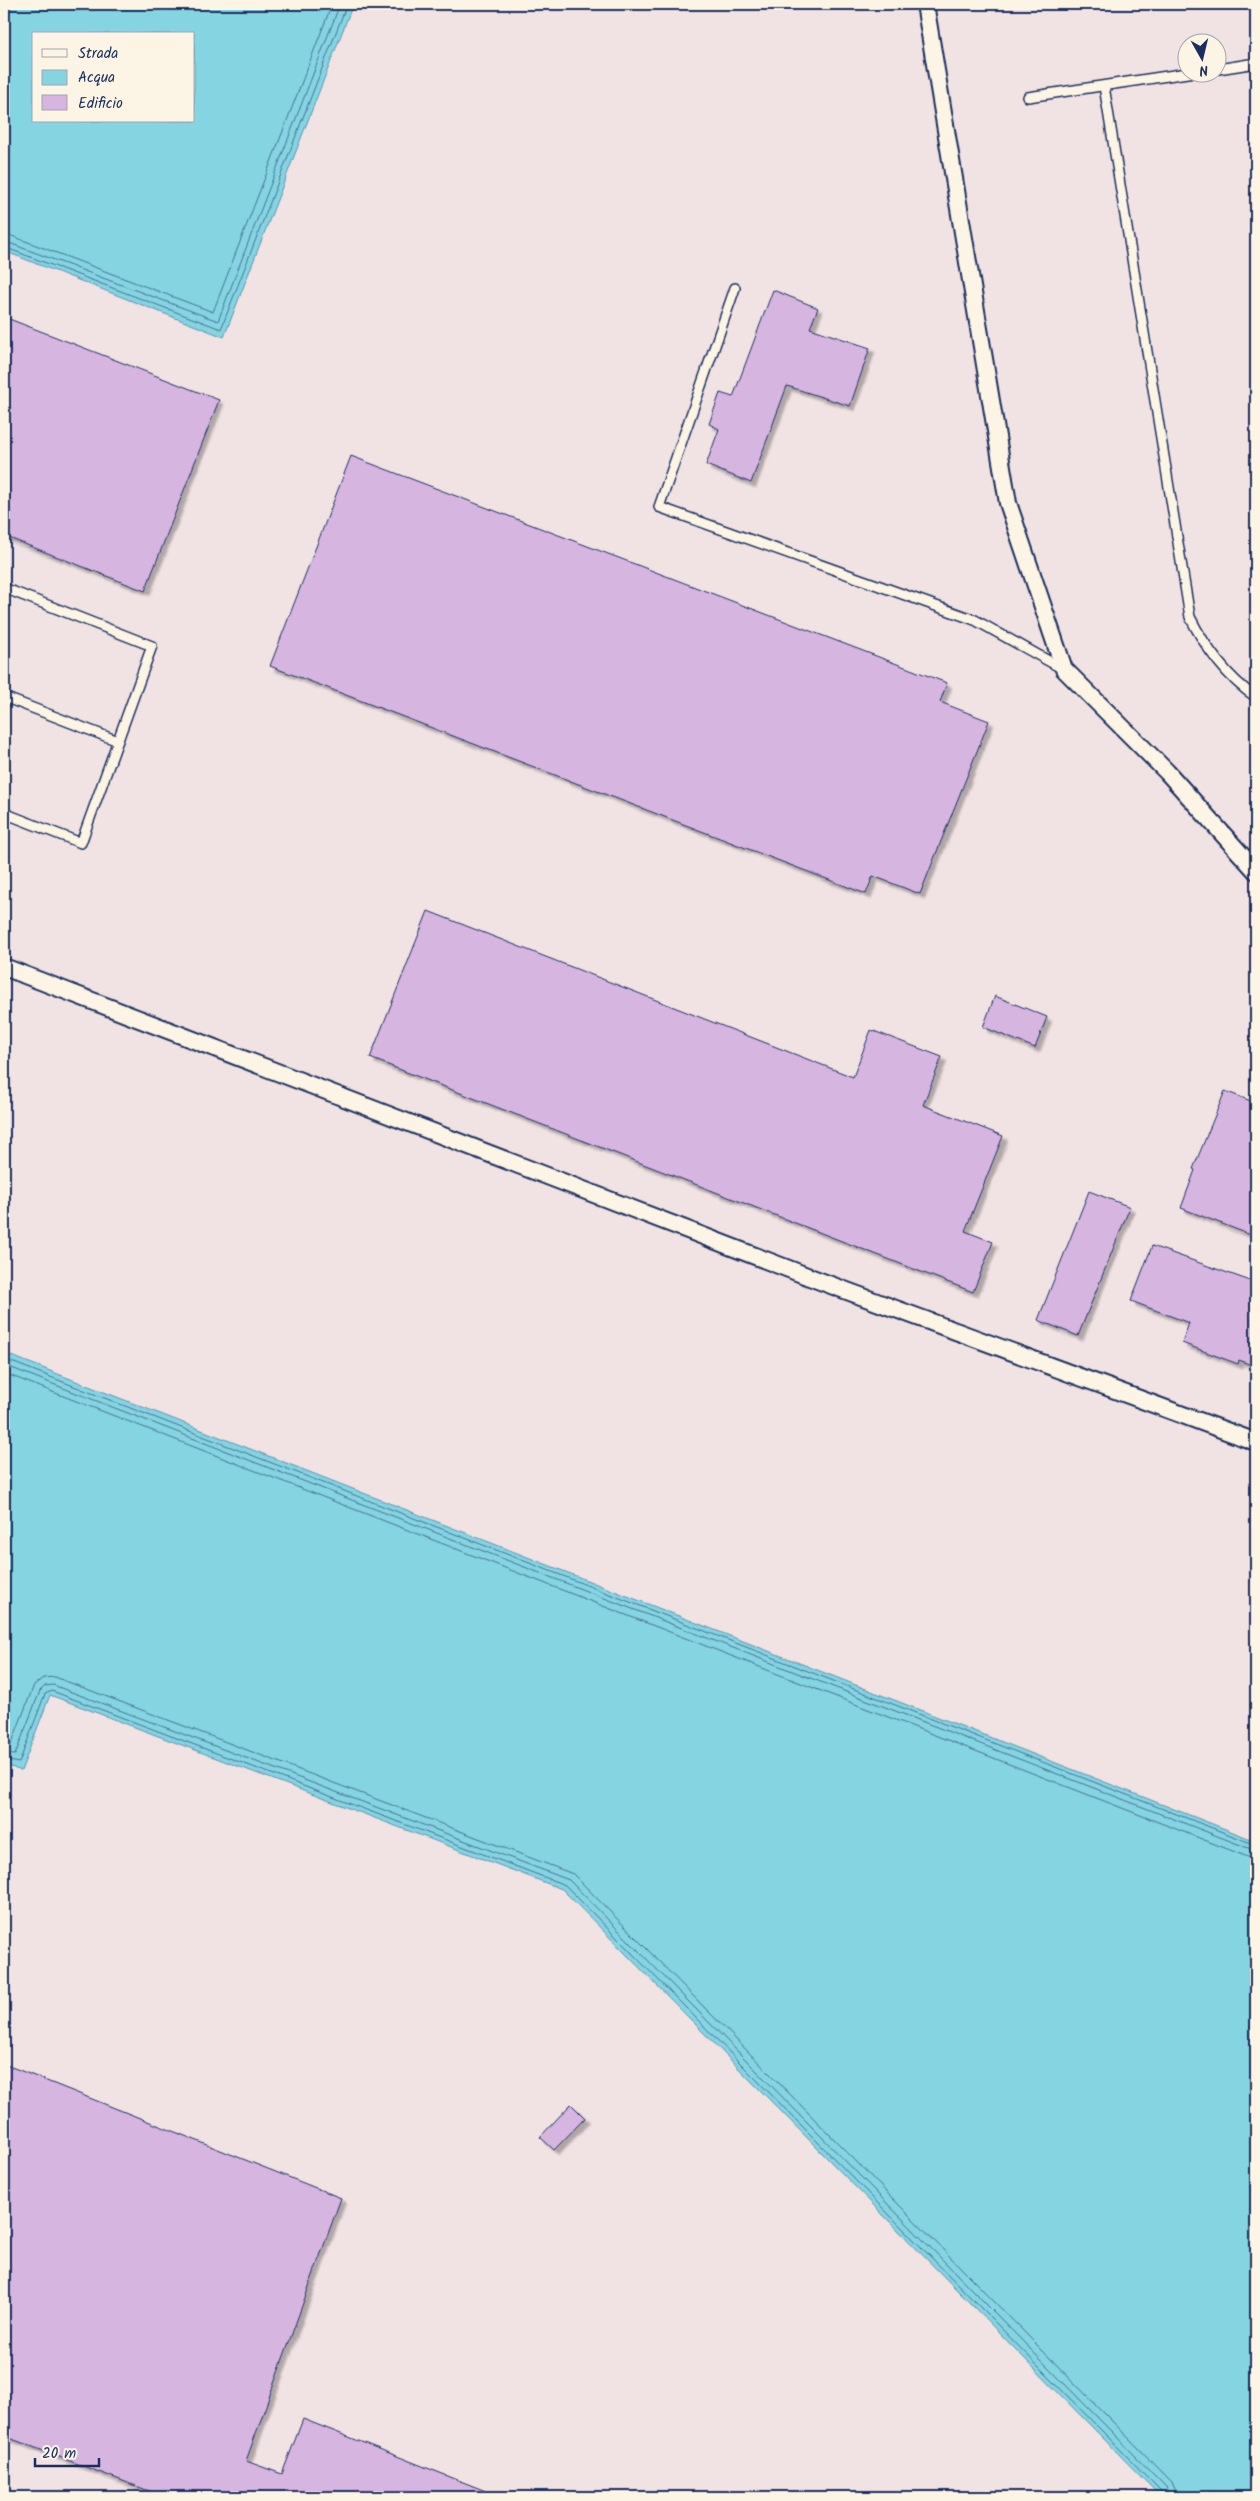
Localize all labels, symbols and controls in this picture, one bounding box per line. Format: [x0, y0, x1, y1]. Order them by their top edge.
legend [32, 32, 195, 122]
north arrow [1178, 32, 1228, 82]
text: Strada [78, 42, 118, 66]
text: N [1198, 58, 1210, 81]
text: Acqua [78, 66, 115, 90]
text: Edificio [78, 92, 123, 116]
scale bar [35, 2436, 99, 2468]
text: 20 m [42, 2442, 76, 2466]

